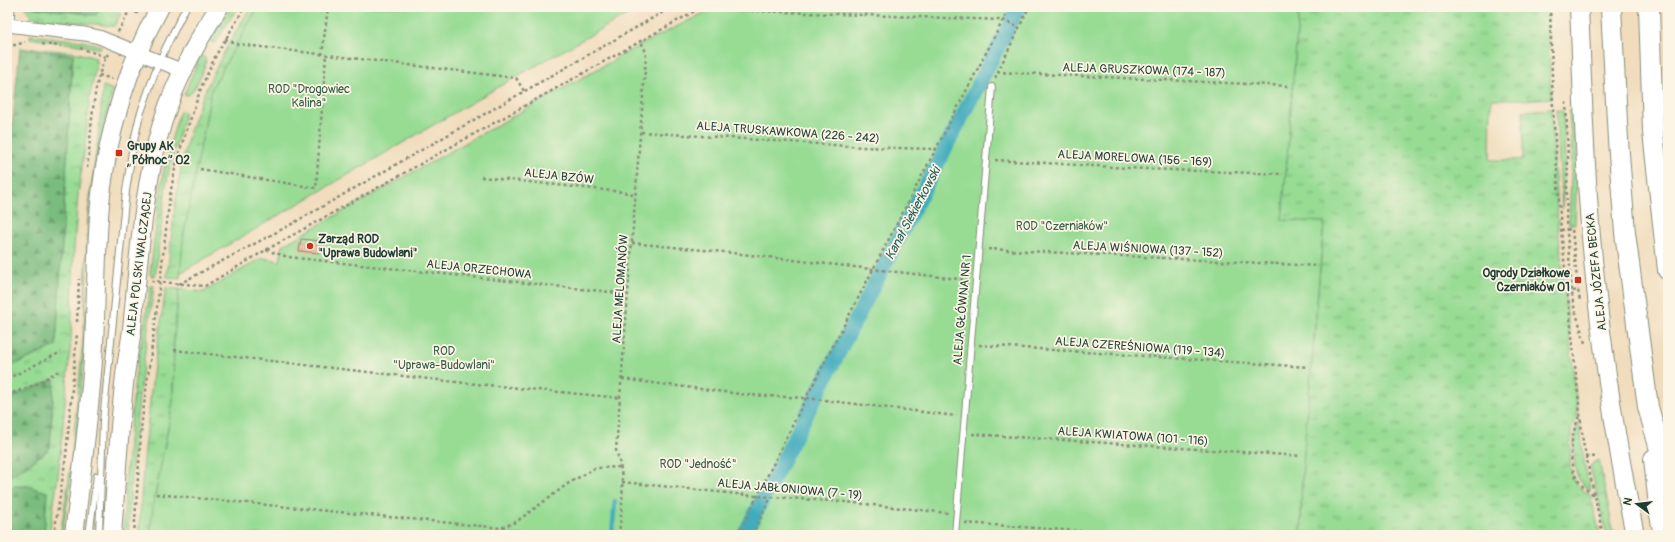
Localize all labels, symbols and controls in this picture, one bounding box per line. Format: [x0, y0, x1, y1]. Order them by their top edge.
street label: ALEJA GRUSZKOWA (174 - 187) [1062, 60, 1226, 81]
park label: ROD "Drogowiec Kalina" [268, 82, 350, 111]
street label: ALEJA TRUSKAWKOWA (226 - 242) [696, 119, 880, 146]
place label: Grupy AK „Północ” 02 [127, 139, 190, 168]
street label: ALEJA MORELOWA (156 - 169) [1057, 147, 1213, 170]
marker: Grupy AK „Północ” 02 [114, 148, 124, 158]
water label: Kanał Siekierkowski [882, 162, 945, 263]
street label: ALEJA BZÓW [523, 164, 595, 188]
street label: ALEJA POLSKI WALCZĄCEJ [123, 191, 156, 337]
street label: ALEJA JÓZEFA BECKA [1582, 212, 1610, 332]
park label: ROD "Czerniaków" [1016, 219, 1108, 234]
place label: Zarząd ROD "Uprawa Budowlani" [318, 232, 418, 261]
street label: ALEJA MELOMANÓW [608, 234, 632, 344]
street label: ALEJA WIŚNIOWA (137 - 152) [1072, 237, 1224, 261]
marker: Zarząd ROD "Uprawa Budowlani" [305, 241, 315, 251]
street label: ALEJA GŁÓWNA NR 1 [949, 254, 975, 366]
street label: ALEJA ORZECHOWA [426, 257, 533, 283]
place label: Ogrody Działkowe Czerniaków 01 [1482, 266, 1571, 295]
marker: Ogrody Działkowe Czerniaków 01 [1573, 275, 1583, 285]
street label: ALEJA CZEREŚNIOWA (119 - 134) [1054, 333, 1226, 361]
park label: ROD "Uprawa-Budowlani" [393, 344, 495, 373]
street label: ALEJA KWIATOWA (101 - 116) [1057, 424, 1209, 449]
park label: ROD "Jedność" [659, 457, 737, 472]
street label: ALEJA JABŁONIOWA (7 - 19) [717, 476, 863, 503]
north arrow [1617, 484, 1657, 524]
text: N [1621, 496, 1635, 507]

